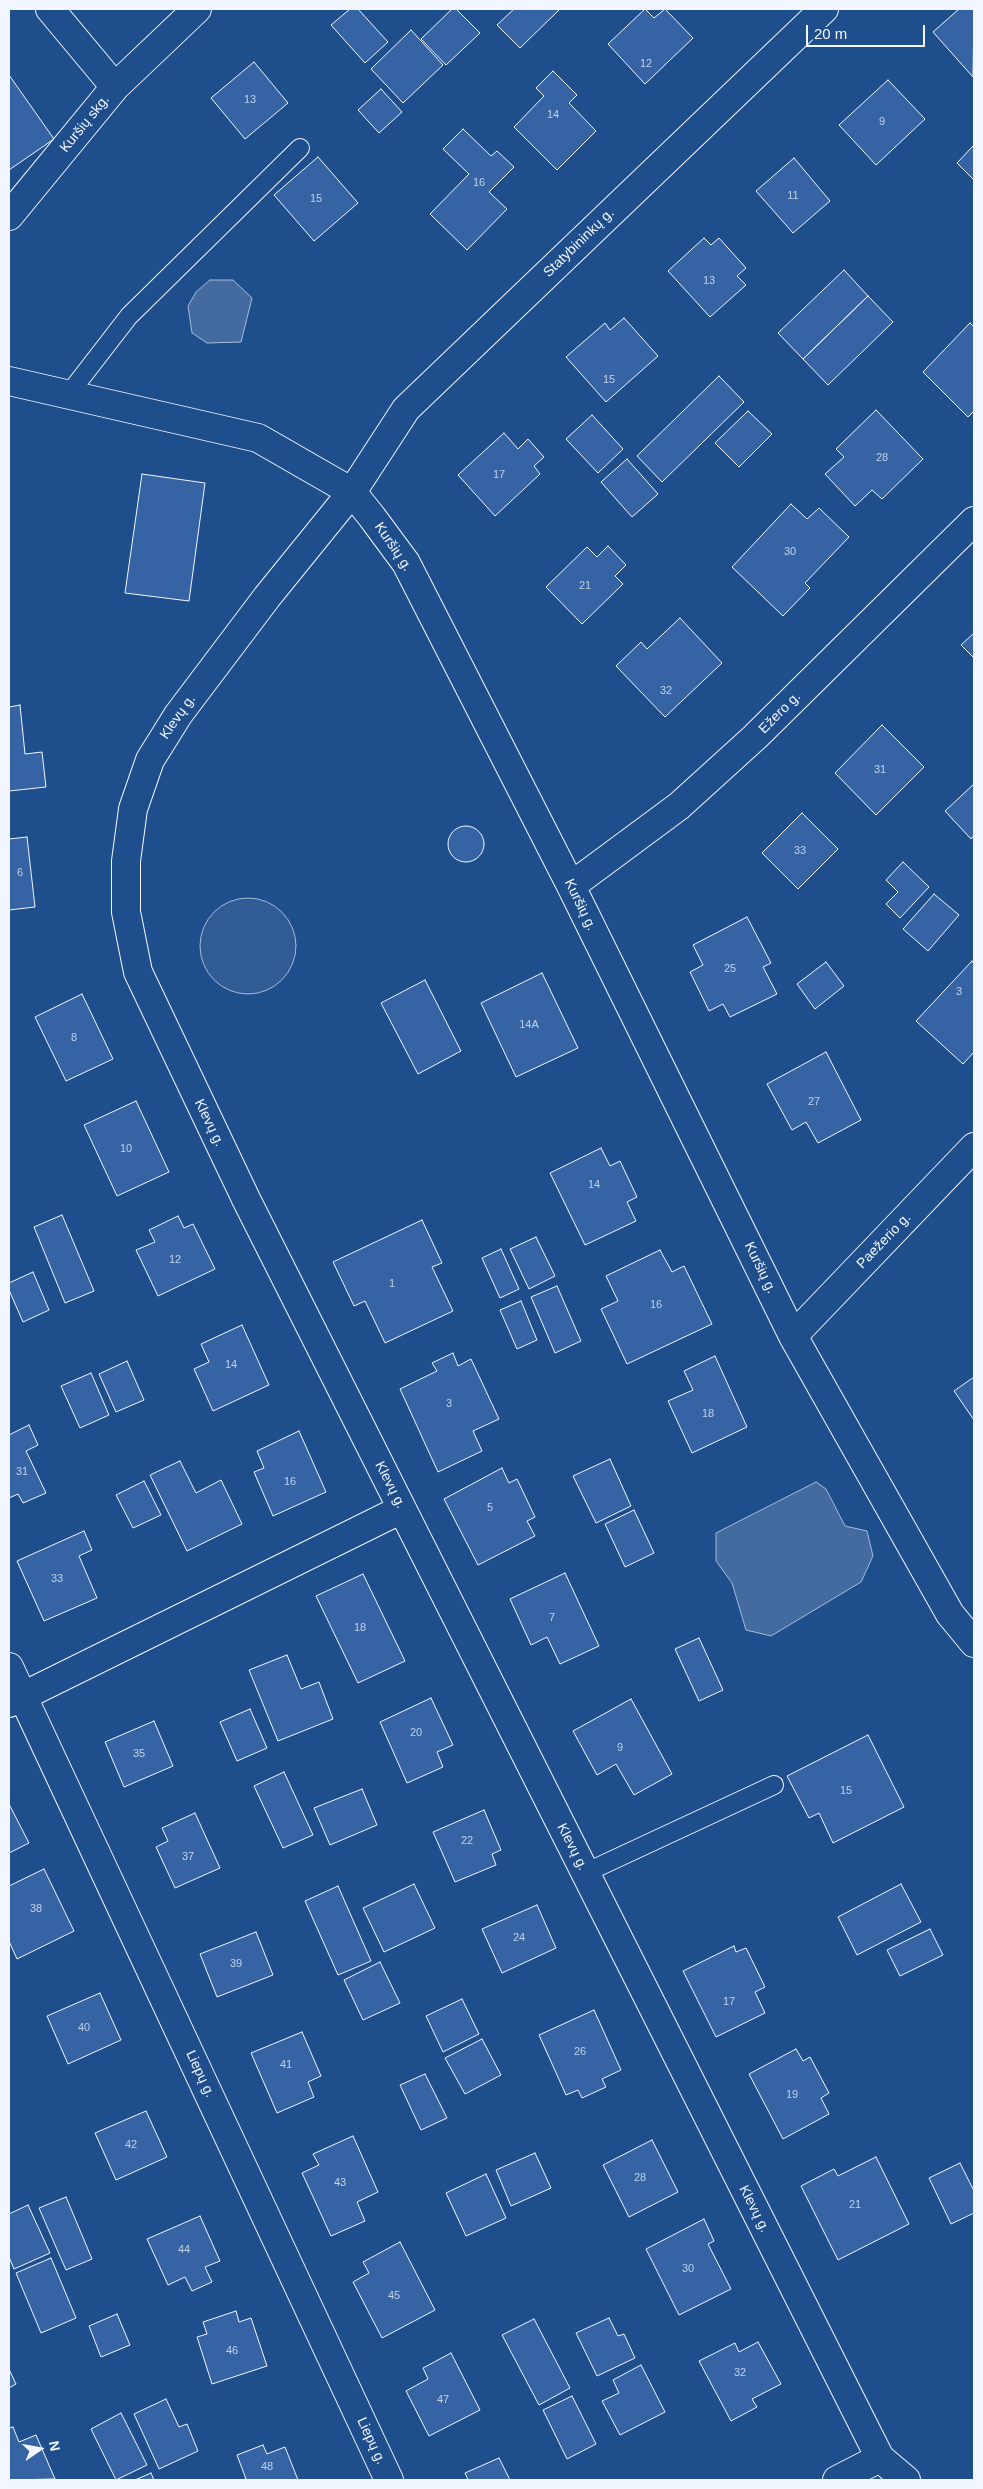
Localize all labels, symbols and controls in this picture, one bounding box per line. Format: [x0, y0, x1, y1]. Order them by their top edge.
scale bar [808, 15, 927, 47]
text: 20 m [814, 25, 847, 42]
house number: 12 [640, 57, 652, 71]
street label: Kuršių skg. [57, 92, 113, 156]
house number: 13 [244, 93, 256, 107]
house number: 14 [547, 108, 559, 122]
house number: 9 [879, 115, 885, 129]
house number: 16 [473, 176, 485, 190]
house number: 11 [787, 189, 799, 203]
house number: 15 [310, 192, 322, 206]
street label: Statybininkų g. [540, 205, 618, 281]
house number: 13 [703, 274, 715, 288]
house number: 15 [603, 373, 615, 387]
house number: 28 [876, 451, 888, 465]
house number: 17 [493, 468, 505, 482]
street label: Kuršių g. [371, 519, 415, 575]
house number: 30 [784, 545, 796, 559]
house number: 21 [579, 579, 591, 593]
house number: 32 [660, 684, 672, 698]
street label: Ežero g. [756, 689, 804, 737]
street label: Klevų g. [157, 691, 199, 743]
house number: 31 [874, 763, 886, 777]
house number: 33 [794, 844, 806, 858]
house number: 6 [17, 866, 23, 880]
street label: Kuršių g. [560, 876, 600, 934]
house number: 25 [724, 962, 736, 976]
house number: 3 [956, 985, 962, 999]
house number: 14A [519, 1018, 539, 1032]
house number: 8 [71, 1031, 77, 1045]
house number: 27 [808, 1095, 820, 1109]
street label: Klevų g. [190, 1097, 228, 1149]
house number: 10 [120, 1142, 132, 1156]
house number: 14 [588, 1178, 600, 1192]
street label: Paežerio g. [853, 1210, 915, 1272]
street label: Kuršių g. [740, 1239, 780, 1297]
house number: 12 [169, 1253, 181, 1267]
house number: 1 [389, 1277, 395, 1291]
house number: 16 [650, 1298, 662, 1312]
house number: 14 [225, 1358, 237, 1372]
house number: 3 [446, 1397, 452, 1411]
house number: 18 [702, 1407, 714, 1421]
street label: Klevų g. [371, 1459, 409, 1511]
house number: 31 [16, 1465, 28, 1479]
house number: 16 [284, 1475, 296, 1489]
house number: 5 [487, 1501, 493, 1515]
house number: 33 [51, 1572, 63, 1586]
house number: 7 [549, 1611, 555, 1625]
house number: 18 [354, 1621, 366, 1635]
house number: 20 [410, 1726, 422, 1740]
house number: 9 [617, 1741, 623, 1755]
house number: 35 [133, 1747, 145, 1761]
house number: 15 [840, 1784, 852, 1798]
street label: Klevų g. [553, 1821, 591, 1873]
house number: 22 [461, 1834, 473, 1848]
house number: 37 [182, 1850, 194, 1864]
house number: 38 [30, 1902, 42, 1916]
house number: 24 [513, 1931, 525, 1945]
house number: 39 [230, 1957, 242, 1971]
house number: 17 [723, 1995, 735, 2009]
house number: 40 [78, 2021, 90, 2035]
house number: 26 [574, 2045, 586, 2059]
street label: Liepų g. [182, 2048, 218, 2100]
house number: 41 [280, 2058, 292, 2072]
house number: 19 [786, 2088, 798, 2102]
house number: 42 [125, 2138, 137, 2152]
house number: 28 [634, 2171, 646, 2185]
house number: 43 [334, 2176, 346, 2190]
street label: Klevų g. [735, 2183, 773, 2235]
house number: 21 [849, 2198, 861, 2212]
house number: 44 [178, 2243, 190, 2257]
house number: 30 [682, 2262, 694, 2276]
house number: 45 [388, 2289, 400, 2303]
house number: 46 [226, 2344, 238, 2358]
house number: 32 [734, 2366, 746, 2380]
house number: 47 [437, 2393, 449, 2407]
street label: Liepų g. [353, 2415, 389, 2467]
north arrow [15, 2424, 65, 2474]
text: N [46, 2439, 64, 2452]
house number: 48 [261, 2460, 273, 2474]

